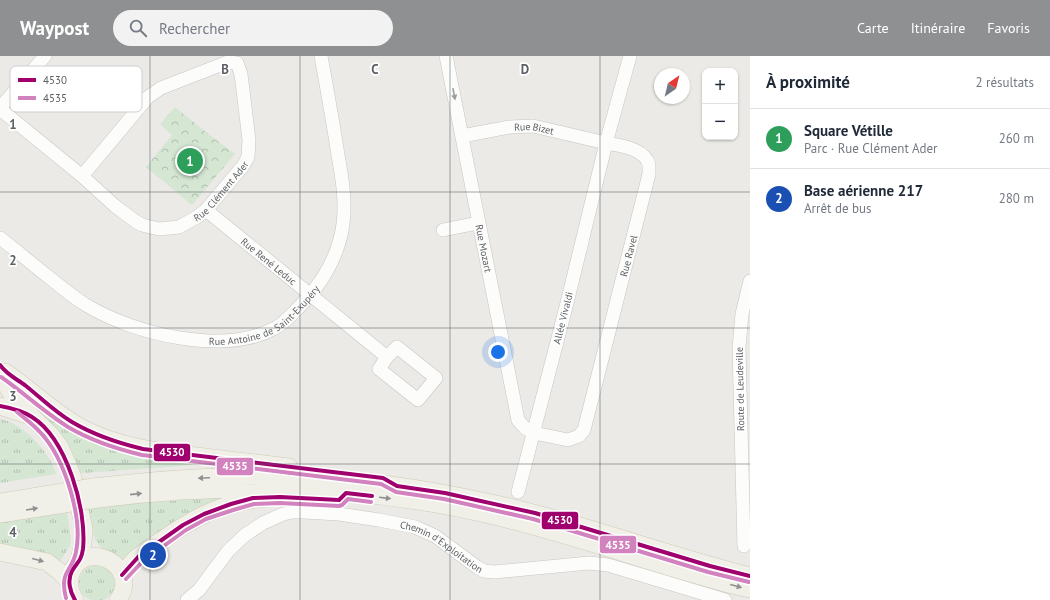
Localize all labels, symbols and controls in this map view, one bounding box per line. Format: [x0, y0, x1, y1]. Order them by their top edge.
search box [113, 10, 393, 46]
text: Waypost [20, 16, 89, 40]
icon: search [127, 17, 149, 39]
text: Rechercher [159, 19, 230, 38]
text: Carte [857, 19, 889, 37]
text: Itinéraire [911, 19, 965, 37]
text: Favoris [987, 19, 1030, 37]
text: B [221, 61, 229, 78]
text: C [371, 61, 379, 78]
text: D [521, 61, 529, 78]
legend [10, 66, 142, 112]
north arrow [654, 68, 690, 104]
map controls [702, 68, 738, 140]
button: + [702, 68, 738, 104]
text: À proximité [766, 71, 850, 93]
text: 4530 [43, 73, 67, 87]
text: 2 résultats [975, 74, 1034, 91]
one-way arrow [451, 88, 457, 100]
text: 4535 [43, 91, 67, 105]
button: − [702, 104, 738, 140]
text: 1 [9, 116, 17, 133]
street label: Rue Bizet [514, 120, 556, 137]
text: Square Vétille [804, 121, 893, 140]
text: 1 [775, 130, 783, 147]
text: 260 m [999, 130, 1034, 147]
text: Parc · Rue Clément Ader [804, 140, 938, 157]
pin: 1 [177, 146, 203, 176]
street label: Rue Clément Ader [191, 158, 251, 224]
text: Base aérienne 217 [804, 181, 923, 200]
text: 2 [775, 190, 783, 207]
text: 280 m [999, 190, 1034, 207]
text: Arrêt de bus [804, 200, 872, 217]
street label: Rue Mozart [473, 223, 495, 274]
street label: Rue Ravel [617, 233, 640, 278]
street label: Rue René Leduc [238, 235, 300, 288]
text: 2 [9, 252, 17, 269]
street label: Rue Antoine de Saint-Exupéry [209, 282, 322, 347]
street label: Allée Vivaldi [550, 291, 576, 345]
your location [488, 342, 508, 362]
street label: Route de Leudeville [733, 347, 747, 431]
text: 3 [9, 388, 17, 405]
line badge: 4530 [153, 443, 191, 462]
text: 4530 [160, 445, 184, 459]
line badge: 4535 [216, 457, 254, 476]
text: 4535 [223, 459, 247, 473]
one-way arrow [198, 474, 210, 481]
one-way arrow [130, 491, 143, 497]
one-way arrow [379, 494, 391, 501]
one-way arrow [26, 506, 38, 512]
line badge: 4530 [541, 511, 579, 530]
text: 4530 [548, 513, 572, 527]
street label: Chemin d'Exploitation [399, 518, 485, 576]
text: 4 [9, 524, 17, 541]
line badge: 4535 [599, 535, 637, 554]
text: 4535 [606, 538, 630, 552]
pin: 2 [140, 540, 166, 570]
one-way arrow [32, 557, 44, 563]
one-way arrow [730, 583, 742, 589]

